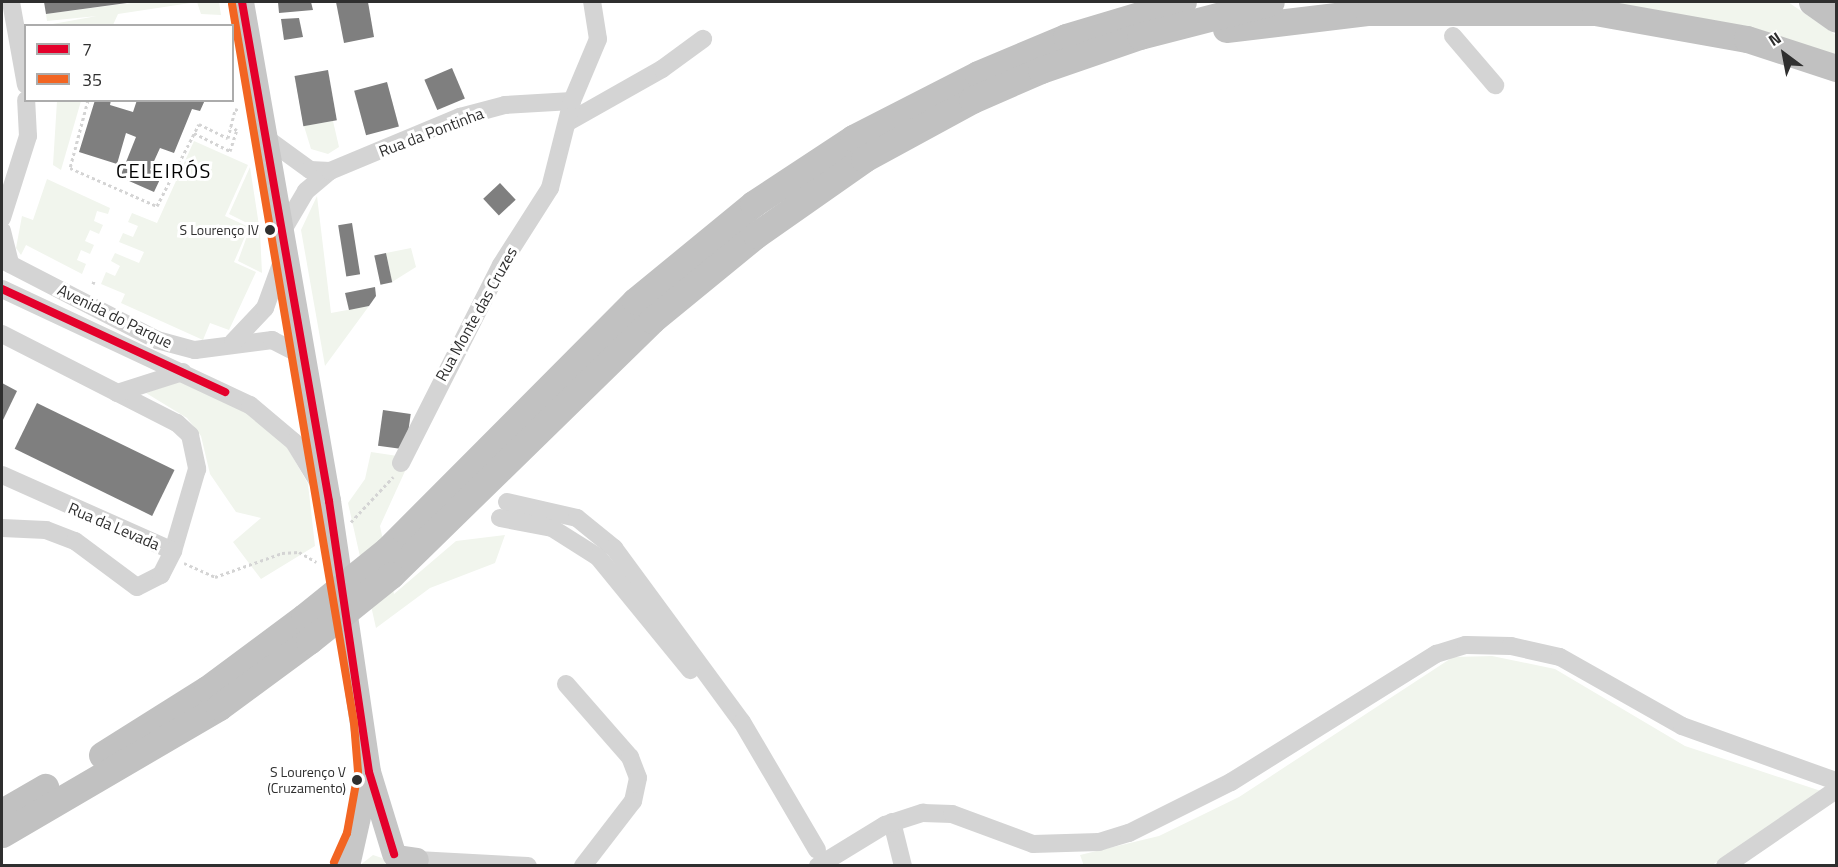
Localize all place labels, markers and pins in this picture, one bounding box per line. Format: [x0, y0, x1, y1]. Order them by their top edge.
place label: S Lourenço IV [179, 222, 259, 238]
marker: S Lourenço IV [264, 224, 276, 236]
place label: S Lourenço V (Cruzamento) [267, 764, 346, 796]
marker: S Lourenço V (Cruzamento) [351, 774, 363, 786]

